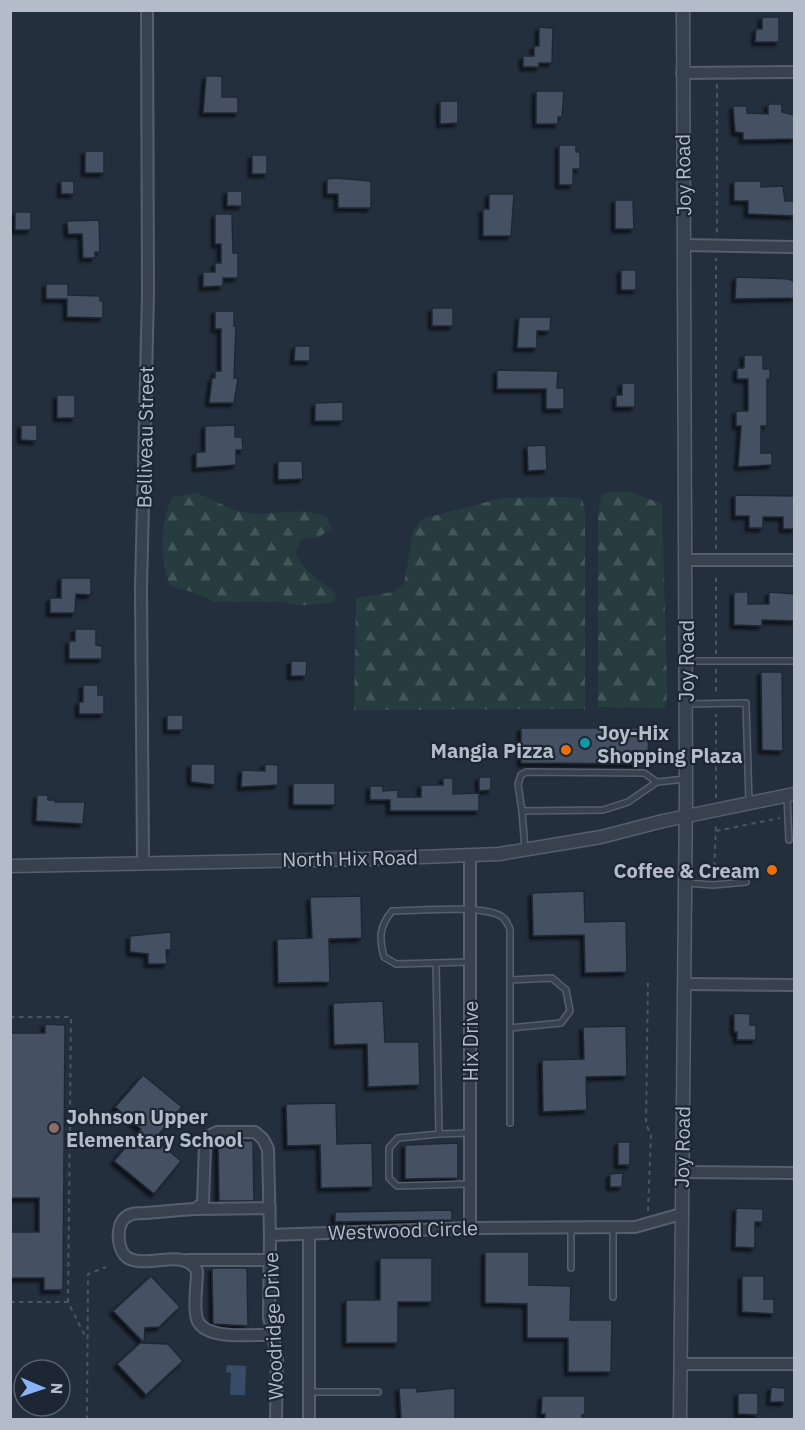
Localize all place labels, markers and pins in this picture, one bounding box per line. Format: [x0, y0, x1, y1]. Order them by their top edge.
place label: Joy-Hix Shopping Plaza [597, 719, 743, 769]
marker: Joy-Hix Shopping Plaza [578, 736, 592, 750]
place label: Mangia Pizza [431, 737, 554, 764]
marker: Mangia Pizza [559, 743, 573, 757]
place label: Coffee & Cream [614, 857, 760, 884]
marker: Coffee & Cream [765, 863, 779, 877]
place label: Johnson Upper Elementary School [66, 1103, 243, 1153]
marker: Johnson Upper Elementary School [47, 1121, 61, 1135]

